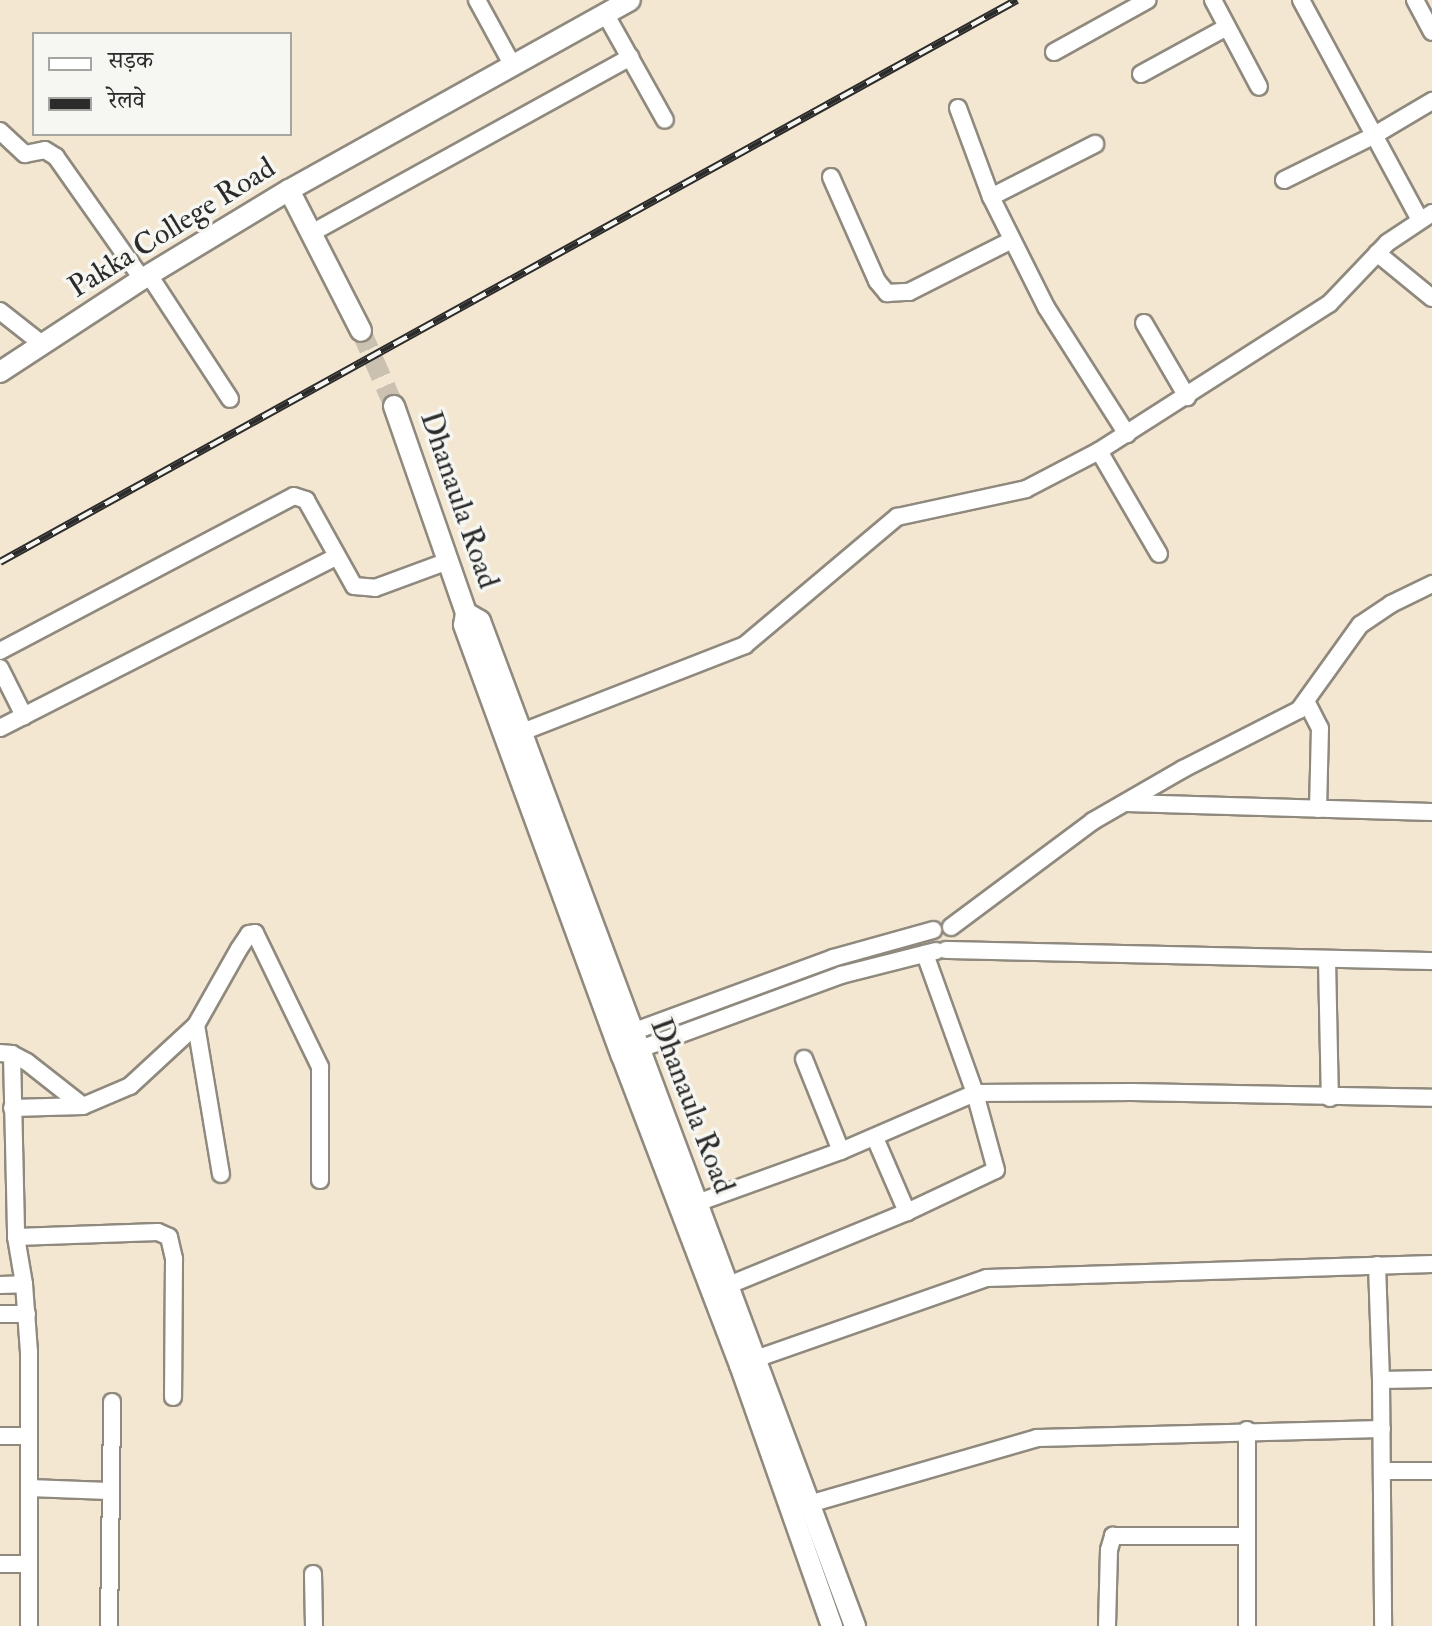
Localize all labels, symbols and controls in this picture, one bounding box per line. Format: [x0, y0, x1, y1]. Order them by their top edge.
legend [32, 32, 292, 136]
text: सड़क [108, 45, 153, 76]
text: रेलवे [108, 85, 145, 116]
street label: Pakka College Road [62, 150, 282, 306]
street label: Dhanaula Road [412, 407, 506, 593]
street label: Dhanaula Road [642, 1013, 742, 1199]

